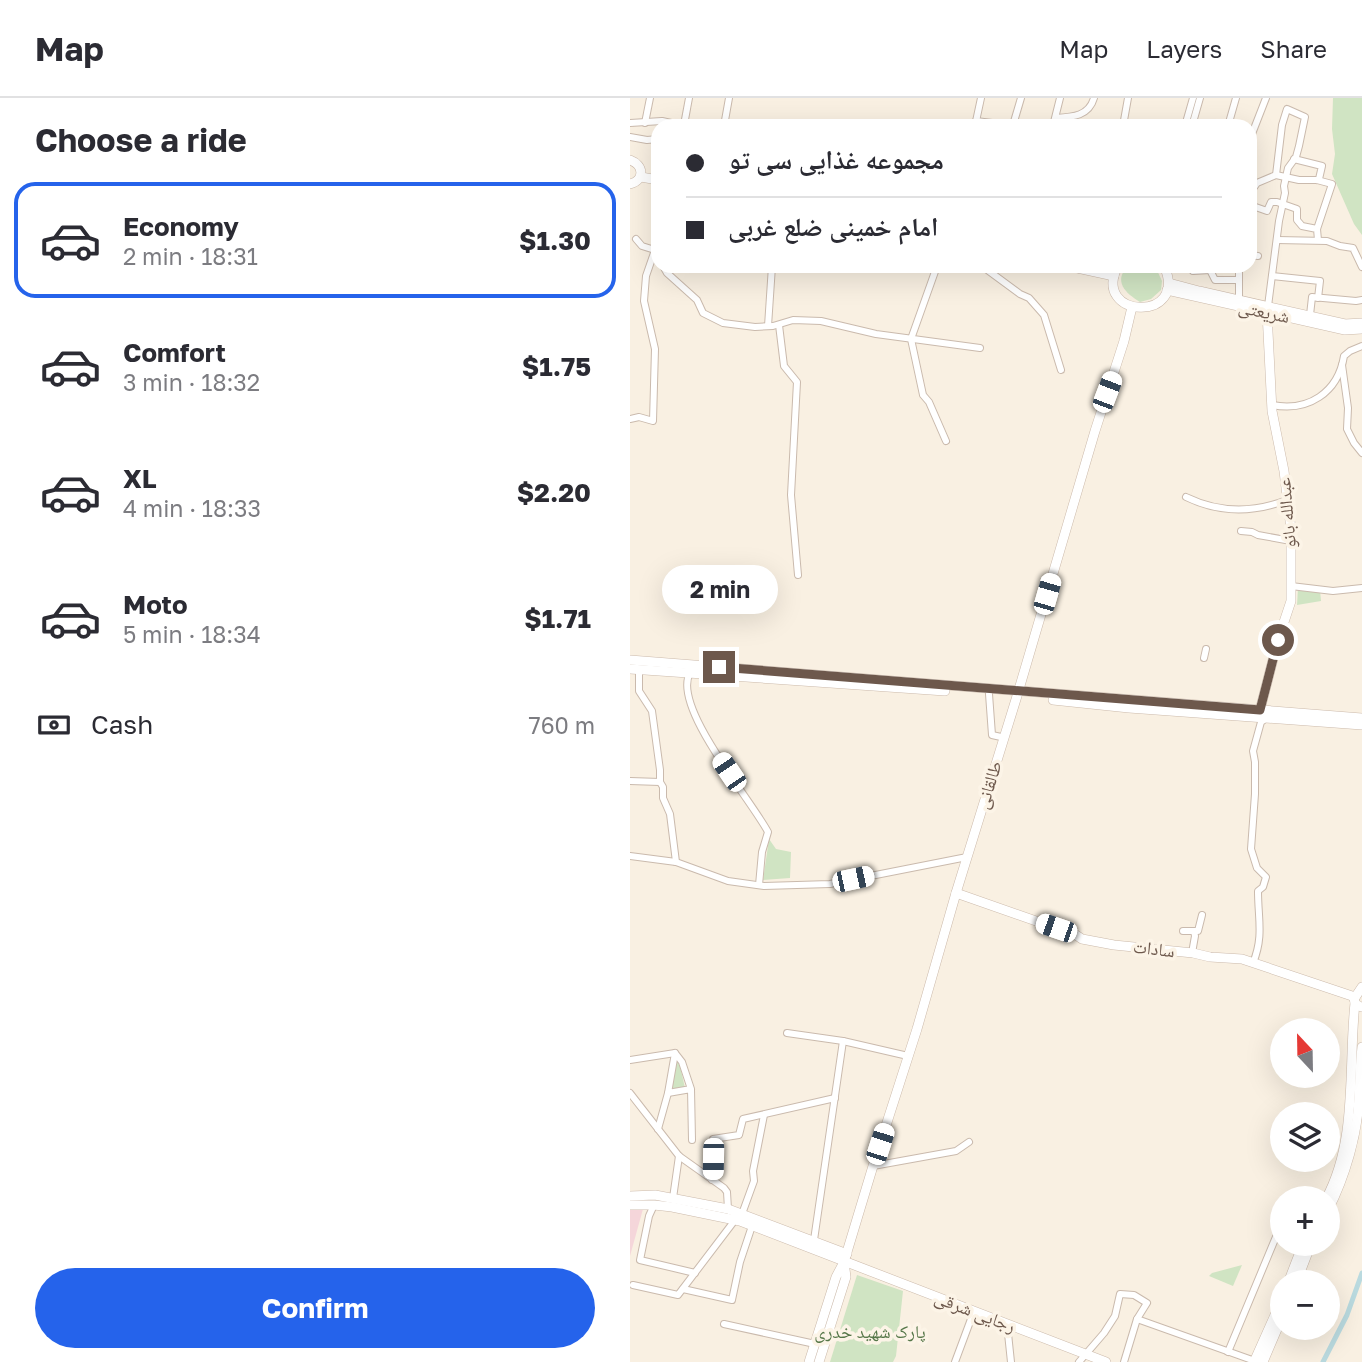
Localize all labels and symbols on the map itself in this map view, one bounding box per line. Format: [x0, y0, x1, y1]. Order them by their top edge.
street label: شریعتی [1236, 295, 1292, 328]
car [1090, 369, 1125, 415]
street label: عبدالله بانو [1272, 477, 1301, 549]
callout: 2 min [661, 566, 777, 614]
car [1032, 571, 1063, 617]
route start [1262, 624, 1294, 656]
route end [703, 651, 735, 683]
car [709, 749, 750, 795]
street label: طالقانی [970, 758, 1007, 812]
car [831, 864, 876, 894]
car [1033, 911, 1080, 945]
street label: سادات [1132, 935, 1176, 961]
north arrow [1270, 1018, 1340, 1088]
car [864, 1121, 897, 1167]
car [703, 1138, 724, 1180]
street label: رجایی شرقی [931, 1286, 1019, 1338]
park label: پارک شهید خدری [814, 1320, 926, 1343]

